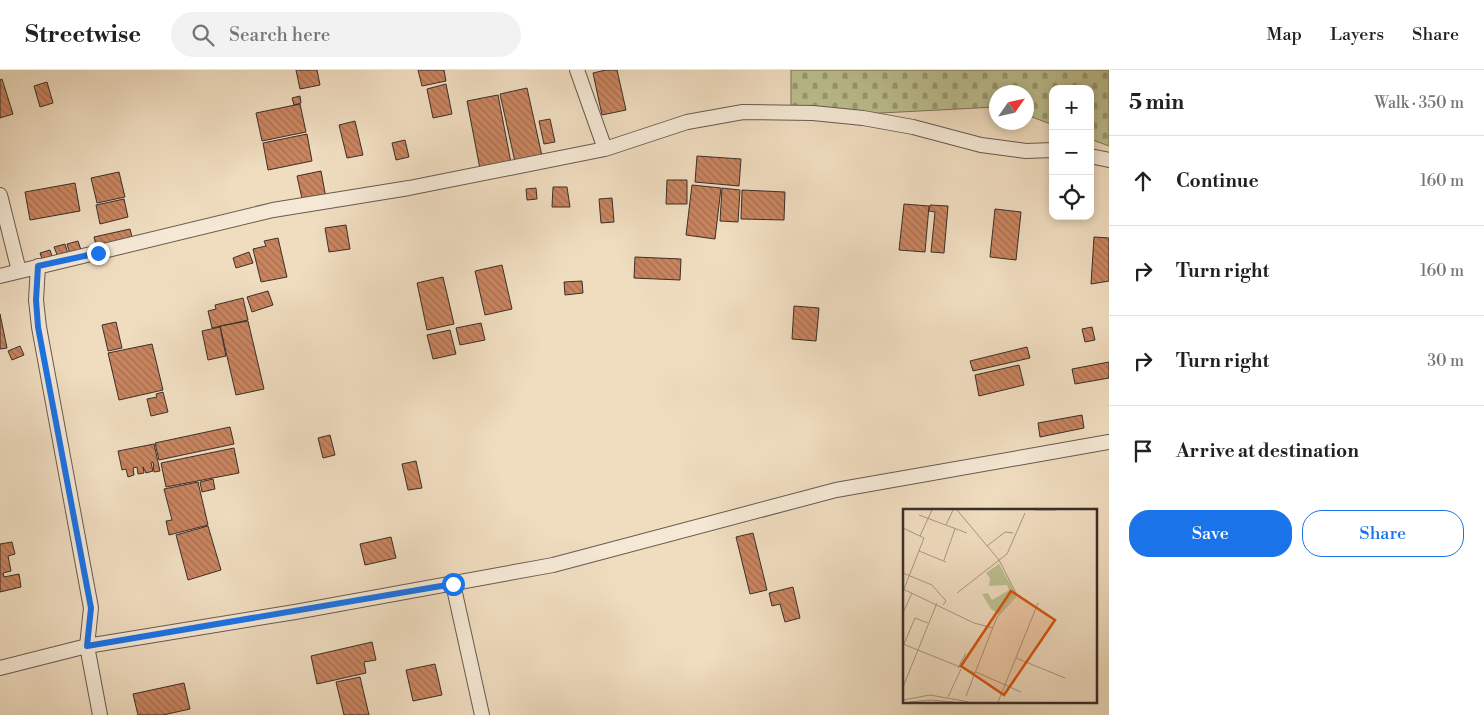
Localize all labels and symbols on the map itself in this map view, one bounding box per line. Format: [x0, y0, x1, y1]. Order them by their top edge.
north arrow [989, 85, 1034, 130]
route end [87, 242, 110, 265]
inset map [903, 509, 1096, 702]
route start [442, 573, 465, 596]

